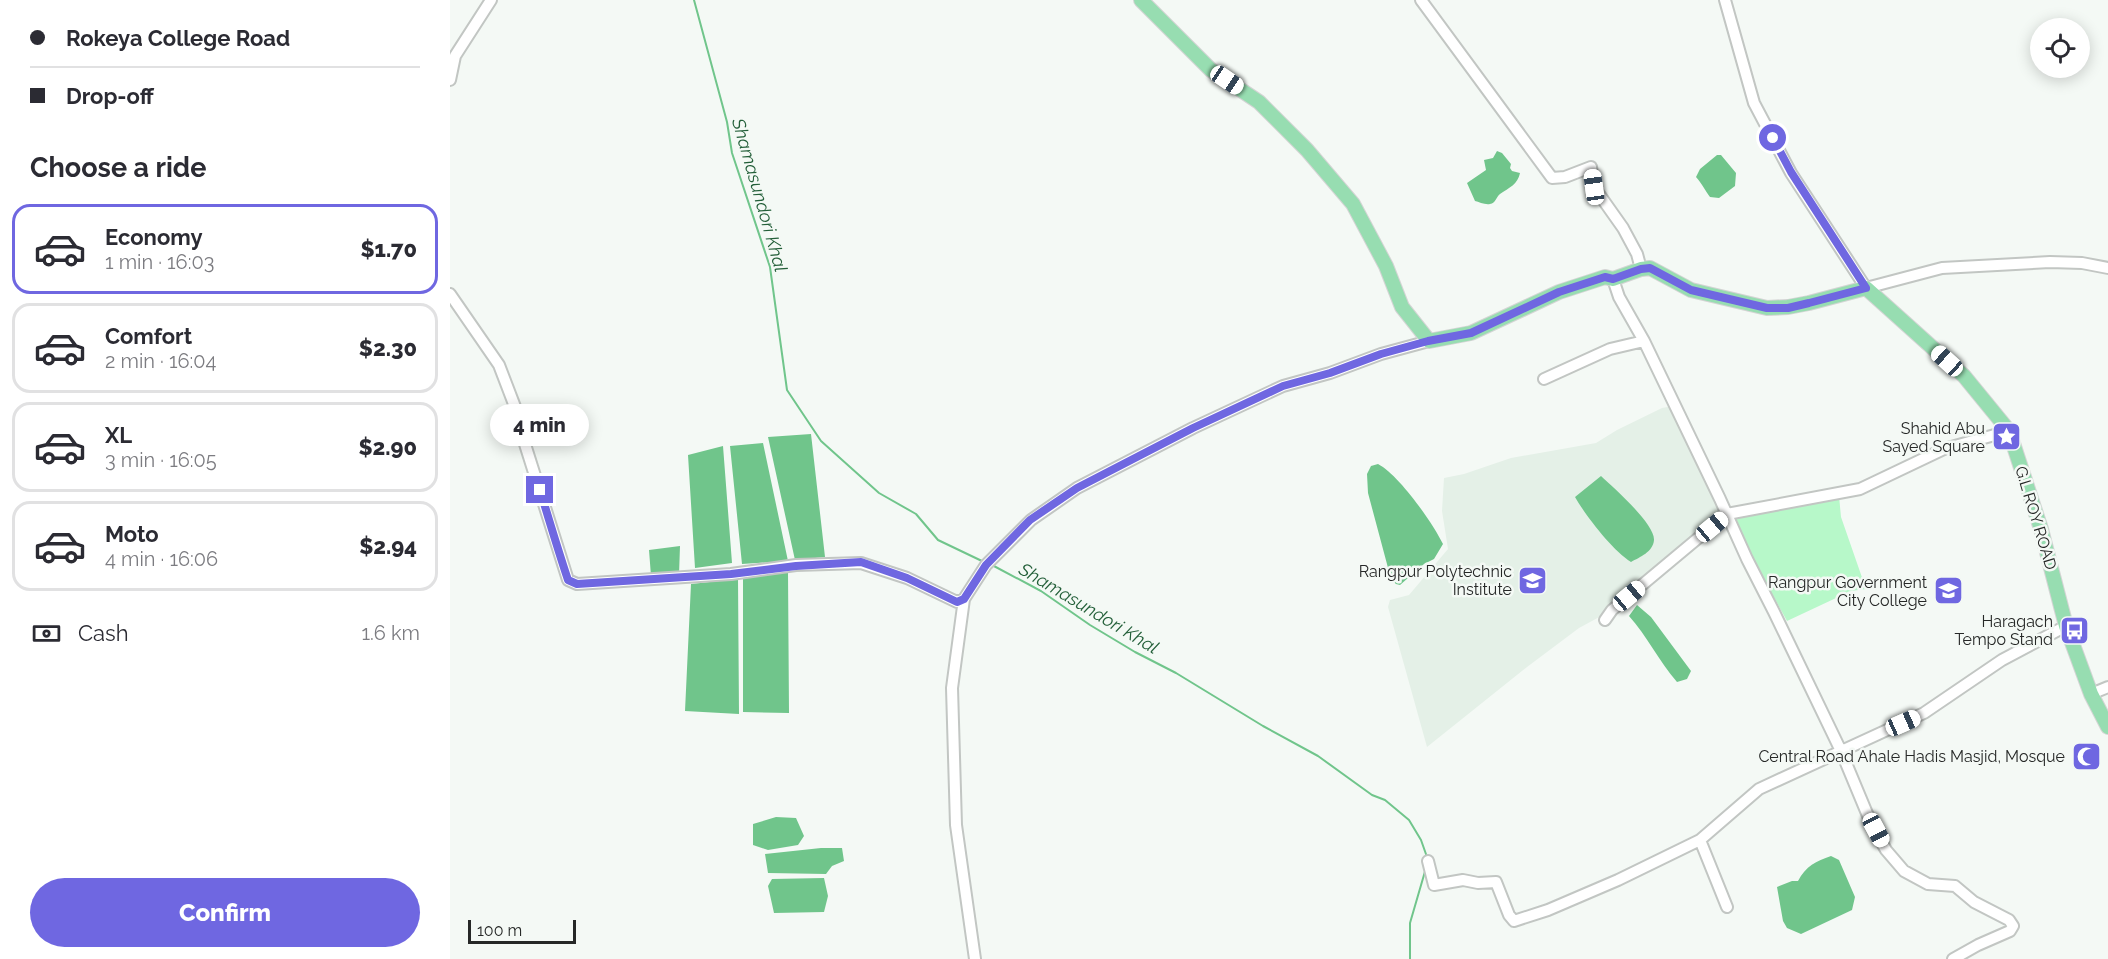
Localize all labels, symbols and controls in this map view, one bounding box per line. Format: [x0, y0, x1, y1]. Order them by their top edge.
map controls [2030, 18, 2090, 78]
button: locate [2030, 18, 2090, 78]
text: Rokeya College Road [66, 25, 290, 51]
car [1207, 62, 1247, 98]
text: Drop-off [66, 83, 154, 109]
water label: Shamasundori Khal [728, 115, 792, 274]
route start [1759, 124, 1786, 151]
text: Choose a ride [30, 152, 206, 183]
car [1583, 168, 1605, 206]
icon: car [33, 222, 87, 276]
text: Economy [105, 224, 203, 250]
text: $1.70 [360, 236, 417, 262]
text: 1 min · 16:03 [105, 250, 214, 274]
icon: car [33, 321, 87, 375]
text: Comfort [105, 323, 192, 349]
text: $2.30 [359, 335, 417, 361]
car [1928, 342, 1966, 380]
text: 2 min · 16:04 [105, 349, 216, 373]
callout: 4 min [490, 403, 590, 445]
text: 4 min [513, 413, 566, 437]
place label: Shahid Abu Sayed Square [1882, 419, 1985, 456]
icon: car [33, 420, 87, 474]
place icon: Shahid Abu Sayed Square [1990, 421, 2022, 453]
text: XL [105, 422, 132, 448]
text: $2.90 [358, 434, 417, 460]
text: 3 min · 16:05 [105, 448, 217, 472]
street label: G.L ROY ROAD [2011, 464, 2061, 572]
route end [526, 476, 553, 503]
car [1692, 509, 1732, 545]
icon: car [33, 519, 87, 573]
text: Moto [105, 521, 159, 547]
text: $2.94 [359, 533, 417, 559]
text: 4 min · 16:06 [105, 547, 218, 571]
water label: Shamasundori Khal [1015, 558, 1163, 658]
place label: Rangpur Polytechnic Institute [1359, 562, 1512, 599]
school or university icon: Rangpur Polytechnic Institute [1517, 564, 1549, 596]
place label: Rangpur Government City College [1768, 573, 1928, 610]
school or university icon: Rangpur Government City College [1932, 575, 1964, 607]
car [1609, 578, 1649, 614]
place label: Haragach Tempo Stand [1955, 612, 2053, 649]
bus stop icon: Haragach Tempo Stand [2058, 614, 2090, 646]
icon: cash [30, 617, 63, 650]
text: Cash [78, 620, 129, 646]
text: 1.6 km [362, 621, 420, 645]
car [1883, 707, 1923, 739]
mosque icon: Central Road Ahale Hadis Masjid, Mosque [2070, 740, 2102, 772]
place label: Central Road Ahale Hadis Masjid, Mosque [1758, 747, 2065, 766]
car [1860, 810, 1892, 850]
button: Confirm [30, 878, 420, 947]
scale bar [468, 917, 576, 944]
text: 100 m [477, 921, 522, 940]

